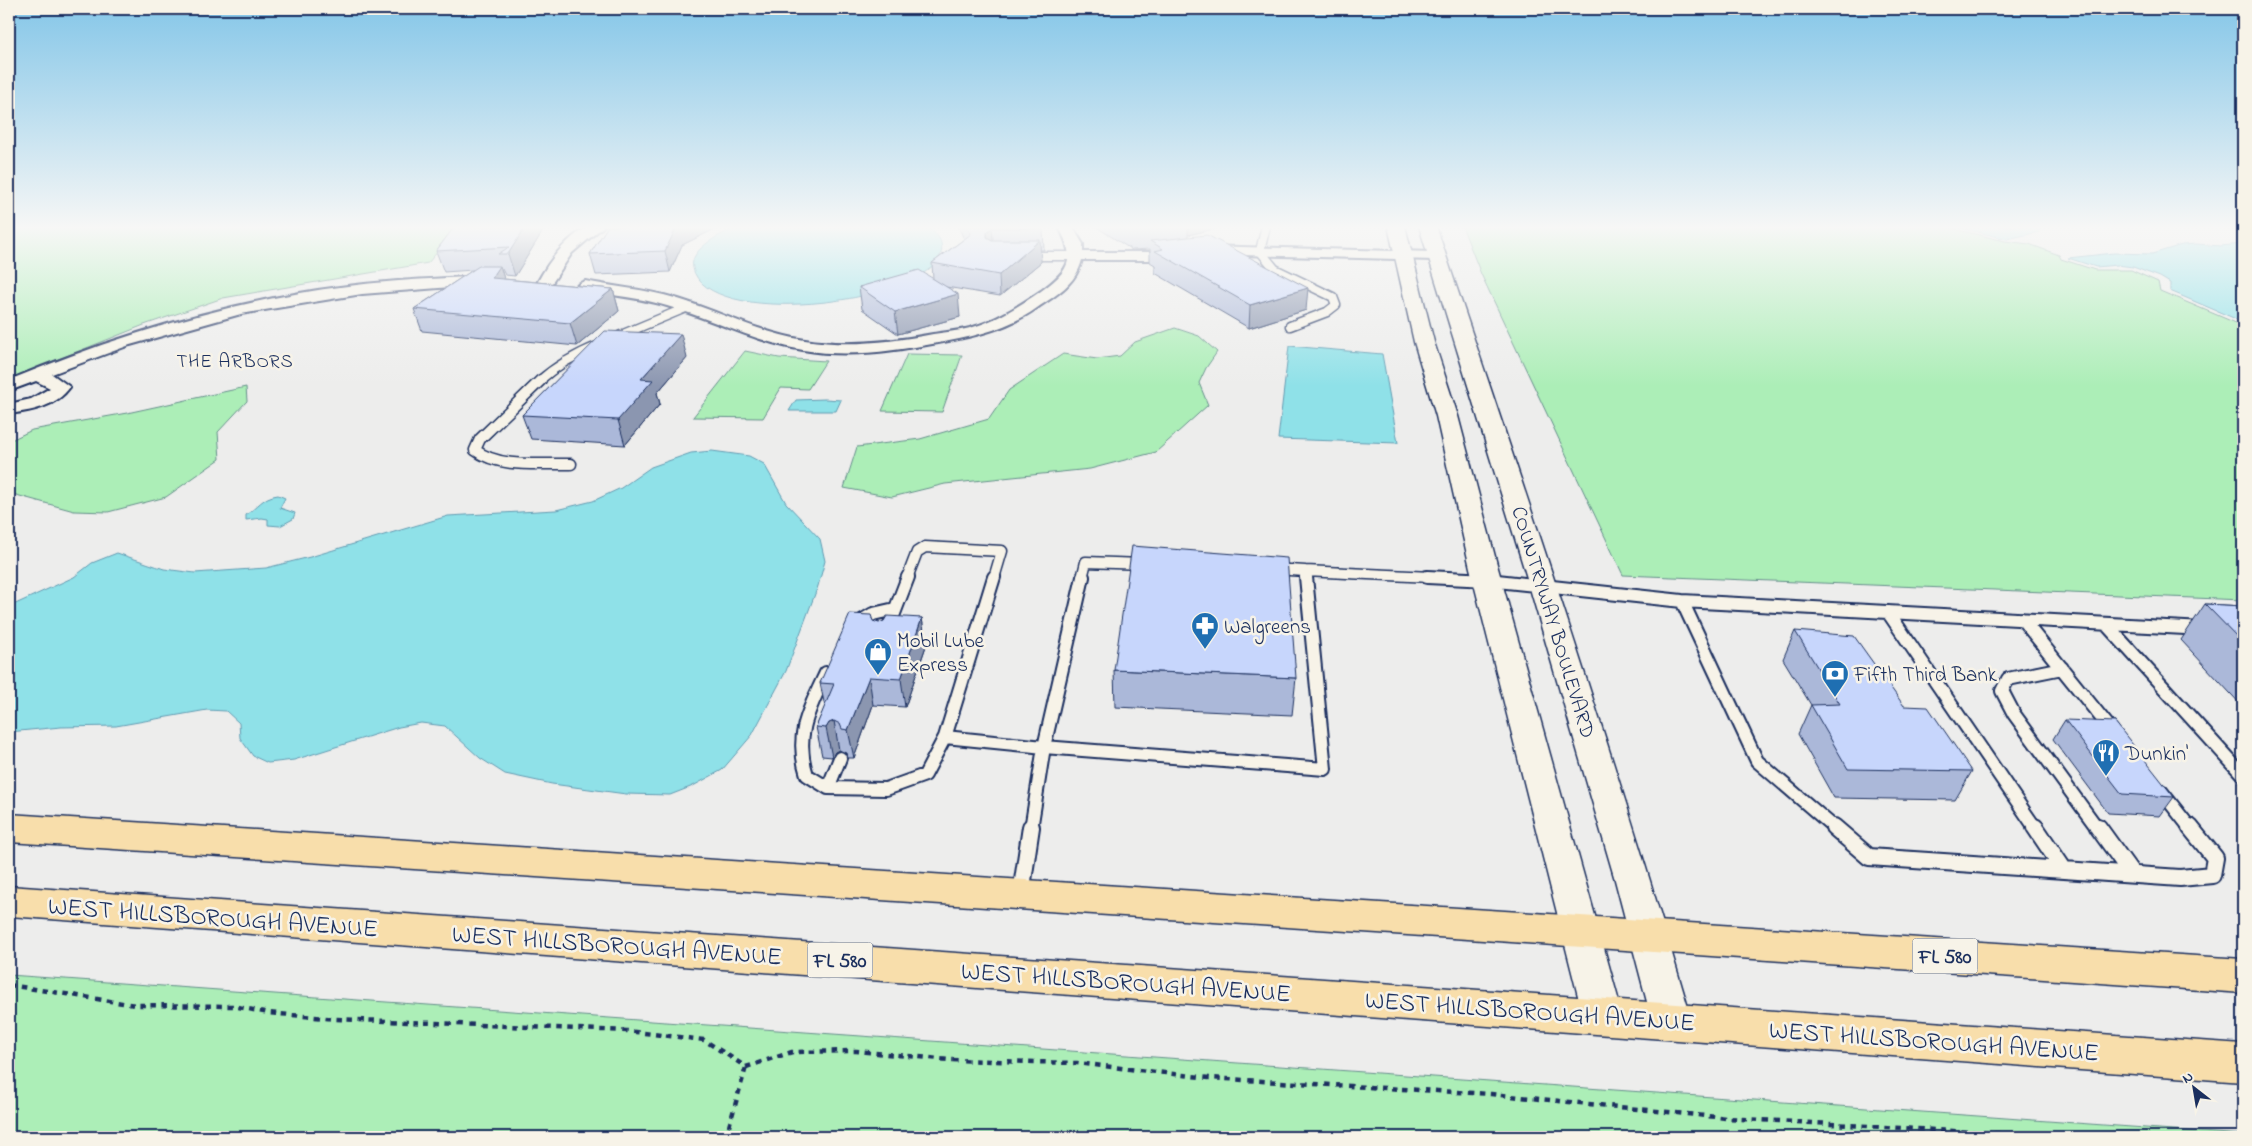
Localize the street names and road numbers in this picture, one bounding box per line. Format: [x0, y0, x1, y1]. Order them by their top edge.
street label: COUNTRYWAY BOULEVARD [1503, 503, 1602, 742]
street label: WEST HILLSBOROUGH AVENUE [47, 890, 379, 948]
street label: WEST HILLSBOROUGH AVENUE [451, 918, 783, 976]
road number: FL 580 [1912, 938, 1978, 974]
road number: FL 580 [808, 942, 872, 978]
street label: WEST HILLSBOROUGH AVENUE [960, 955, 1292, 1013]
street label: WEST HILLSBOROUGH AVENUE [1364, 984, 1696, 1042]
street label: WEST HILLSBOROUGH AVENUE [1768, 1014, 2100, 1072]

